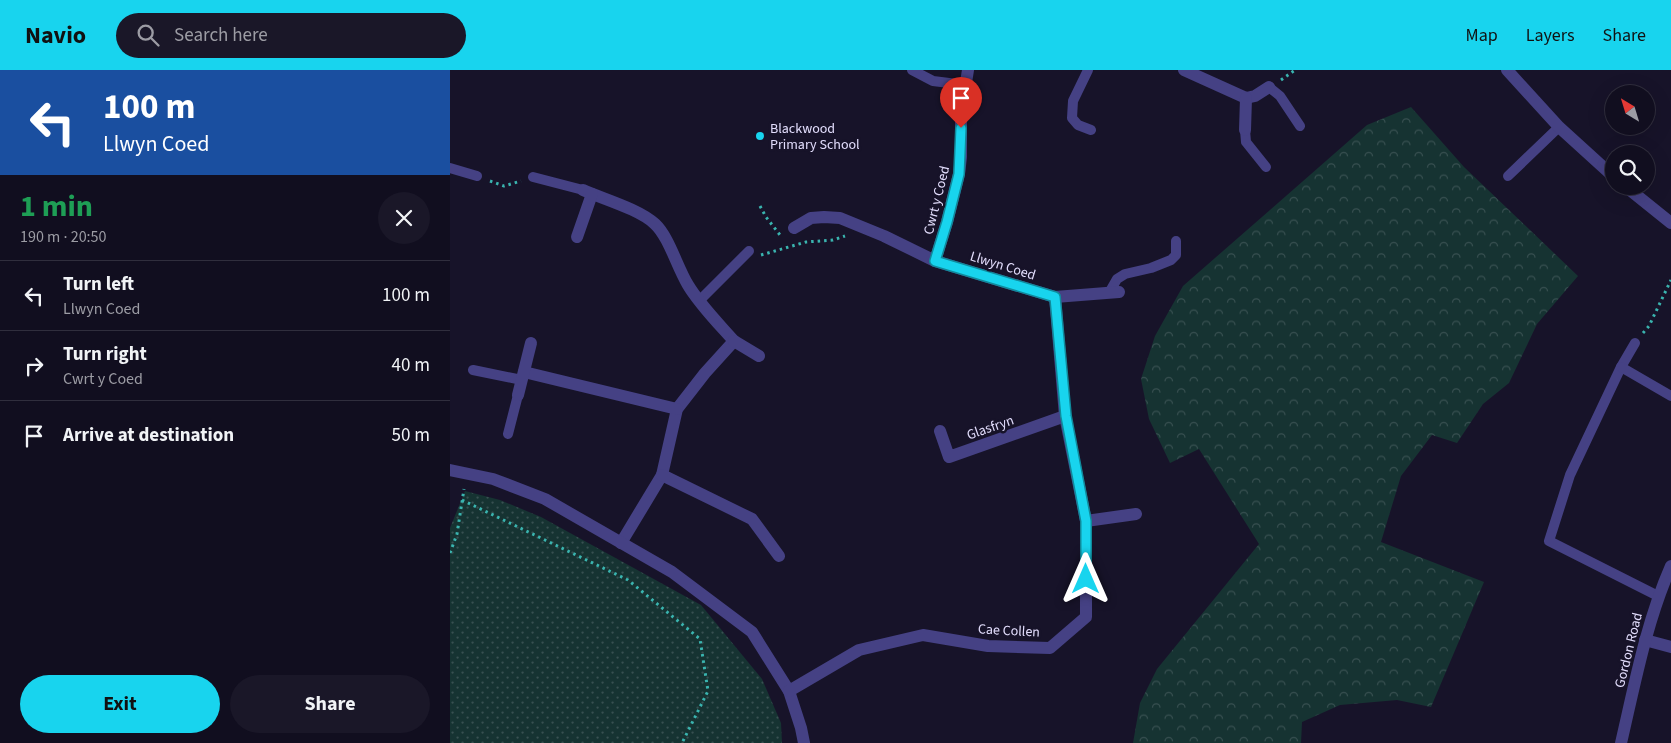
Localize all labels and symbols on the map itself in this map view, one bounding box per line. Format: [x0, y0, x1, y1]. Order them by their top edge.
pin [940, 77, 982, 128]
north arrow [1605, 85, 1655, 135]
place label: Blackwood Primary School [770, 119, 860, 155]
marker: Blackwood Primary School [754, 130, 766, 142]
street label: Cwrt y Coed [919, 164, 955, 237]
street label: Llwyn Coed [967, 246, 1038, 285]
street label: Glasfryn [964, 411, 1017, 445]
position arrow [1059, 552, 1111, 604]
street label: Gordon Road [1610, 611, 1648, 690]
street label: Cae Collen [977, 619, 1040, 643]

